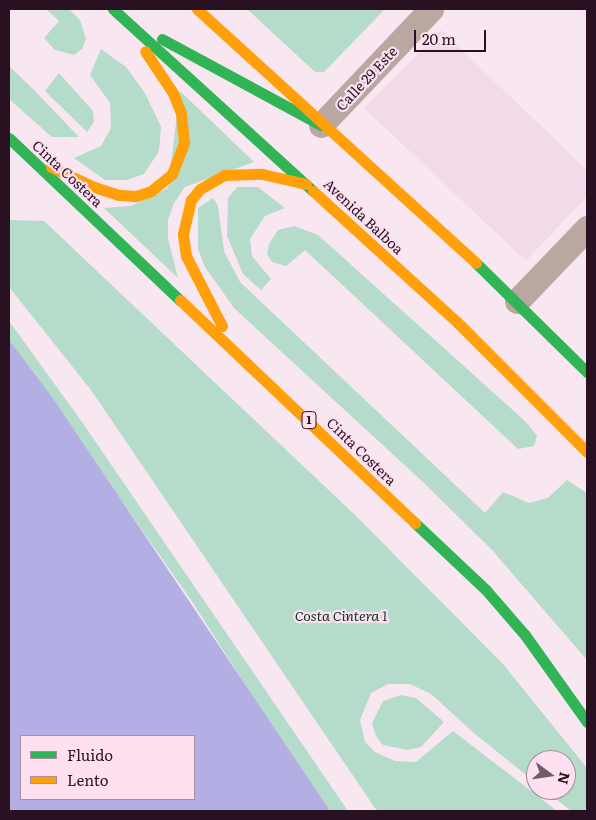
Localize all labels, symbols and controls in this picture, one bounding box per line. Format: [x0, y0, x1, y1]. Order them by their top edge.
scale bar [416, 20, 488, 52]
text: 20 m [422, 27, 456, 50]
street label: Calle 29 Este [332, 42, 400, 114]
street label: Cinta Costera [29, 136, 107, 210]
street label: Avenida Balboa [321, 175, 407, 257]
road number: 1 [302, 410, 316, 430]
street label: Cinta Costera [324, 414, 400, 488]
park label: Costa Cintera 1 [295, 607, 387, 623]
legend [20, 735, 195, 800]
text: Fluido [67, 743, 113, 766]
north arrow [526, 750, 576, 800]
text: Lento [67, 768, 108, 791]
text: N [553, 770, 576, 787]

